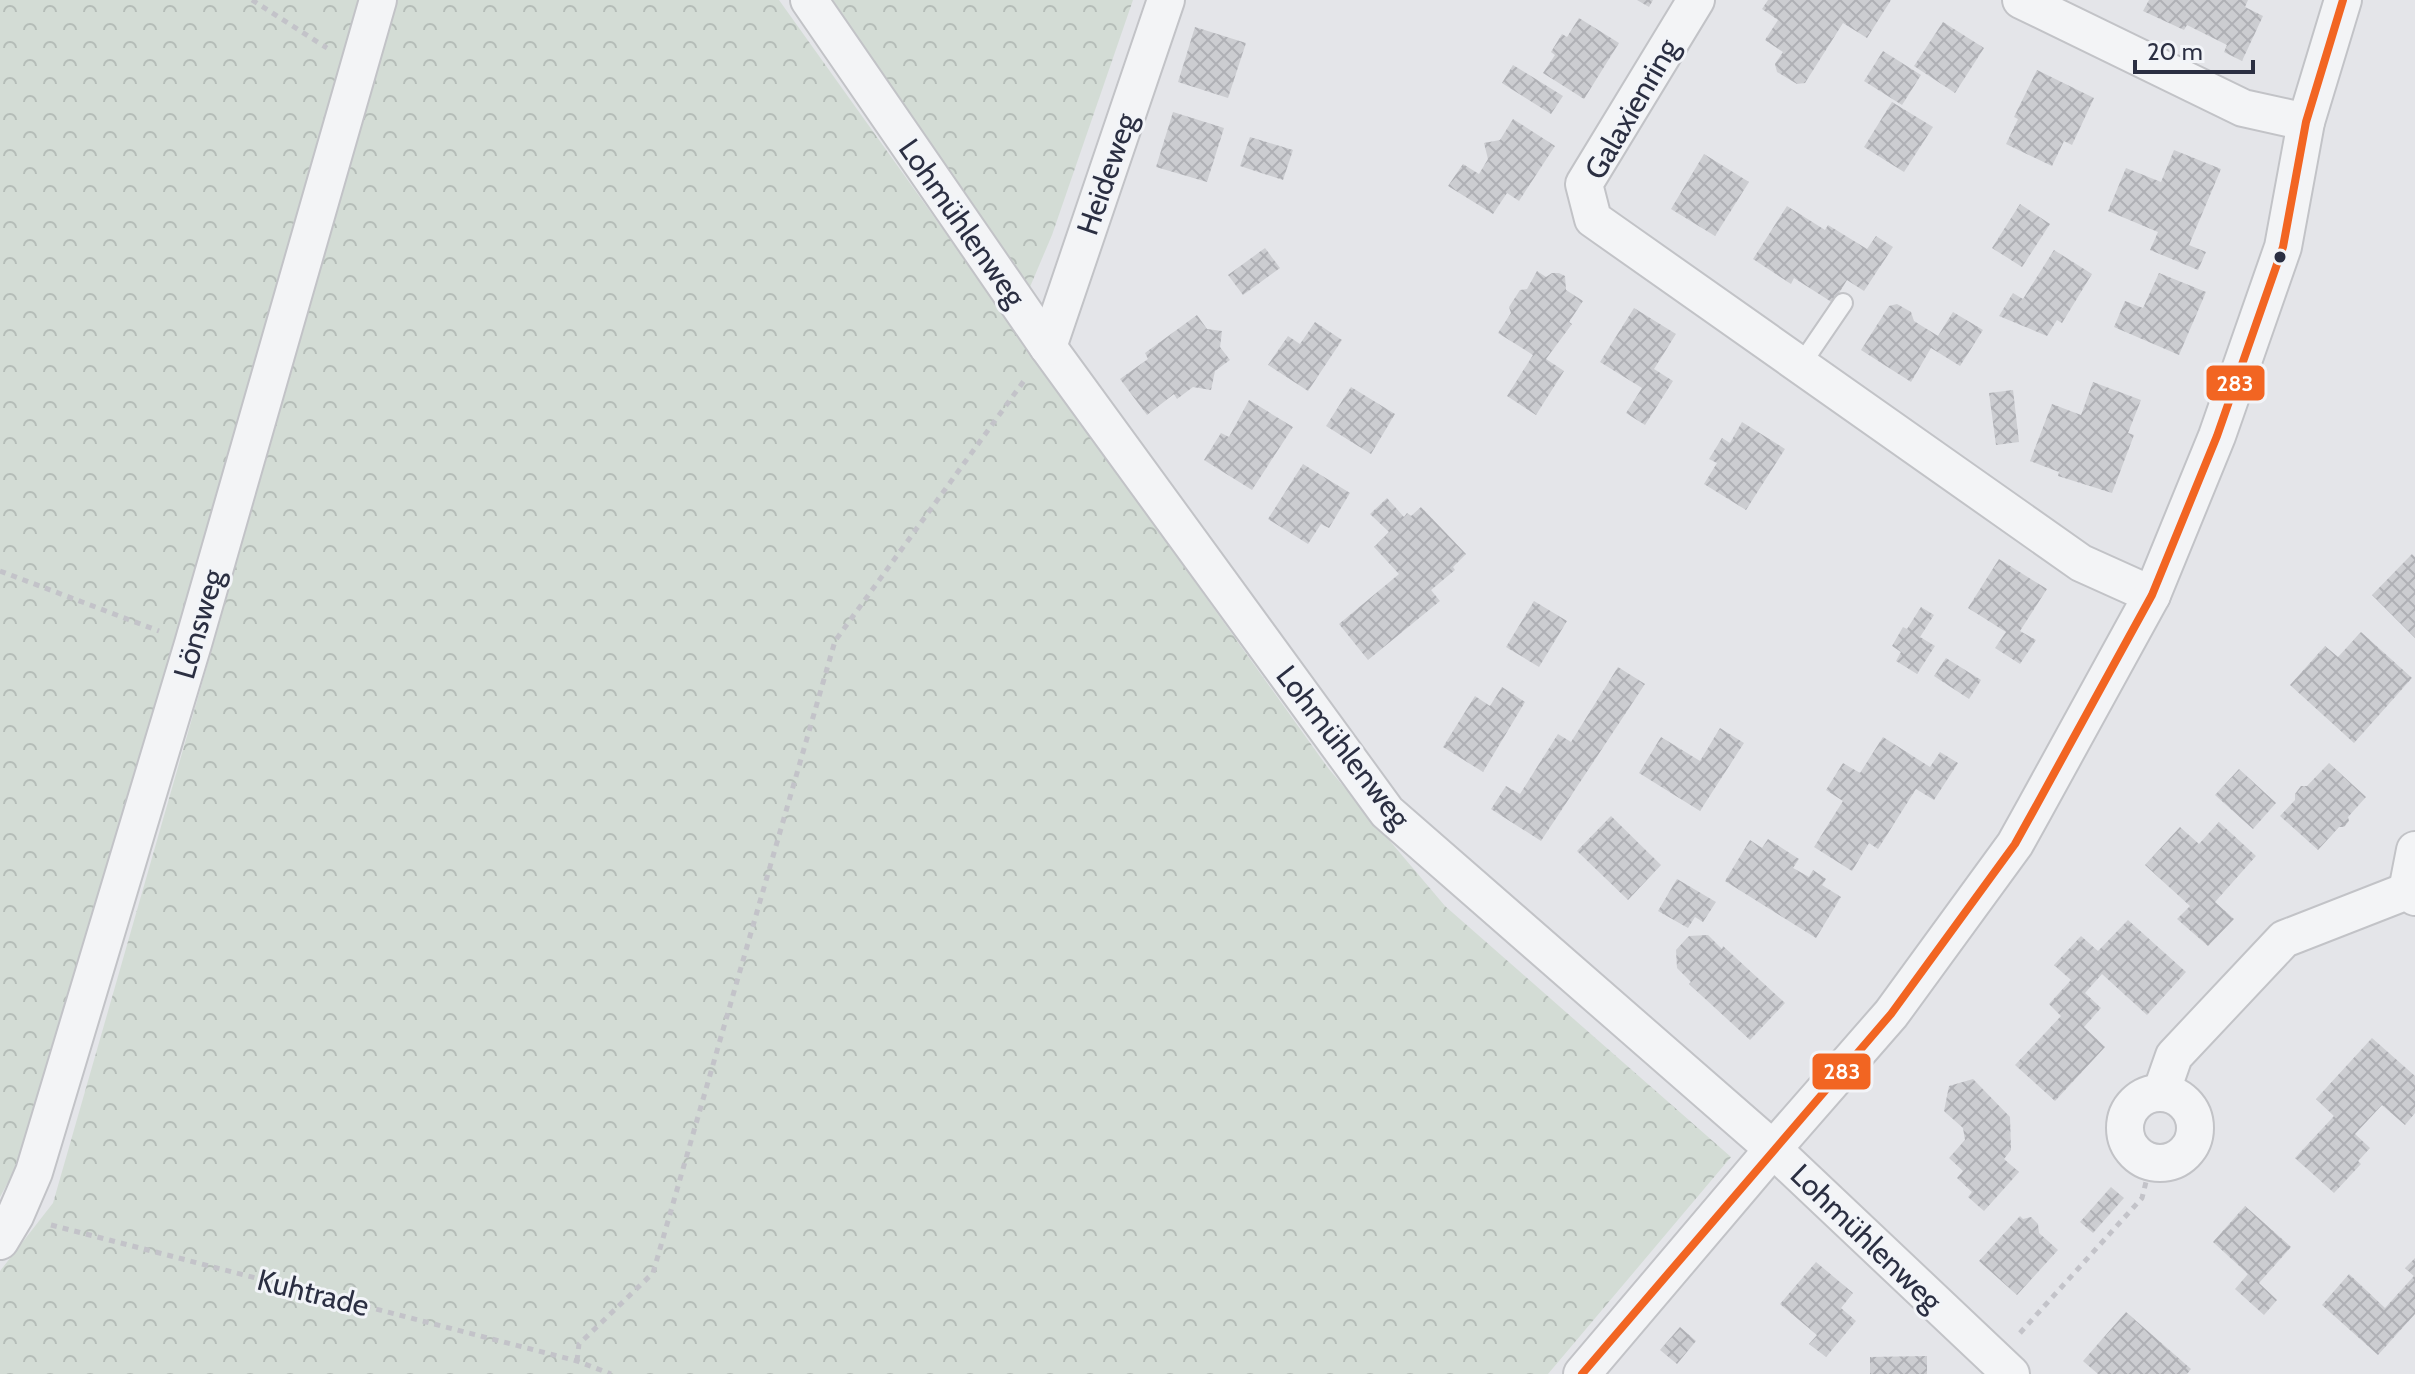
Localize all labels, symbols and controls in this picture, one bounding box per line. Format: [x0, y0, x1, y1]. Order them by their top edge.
scale bar [2135, 24, 2253, 74]
street label: Galaxienring [1576, 31, 1687, 186]
text: 20 m [2147, 37, 2203, 66]
street label: Heideweg [1068, 107, 1145, 240]
street label: Lohmühlenweg [891, 132, 1035, 315]
unlabelled marker [2272, 249, 2288, 265]
line badge: 283 [2205, 364, 2266, 402]
text: 283 [2217, 370, 2253, 397]
street label: Lönsweg [165, 564, 232, 683]
street label: Lohmühlenweg [1268, 658, 1419, 836]
line badge: 283 [1811, 1052, 1872, 1091]
text: 283 [1824, 1058, 1860, 1085]
street label: Lohmühlenweg [1783, 1156, 1951, 1320]
street label: Kuhtrade [253, 1261, 373, 1324]

